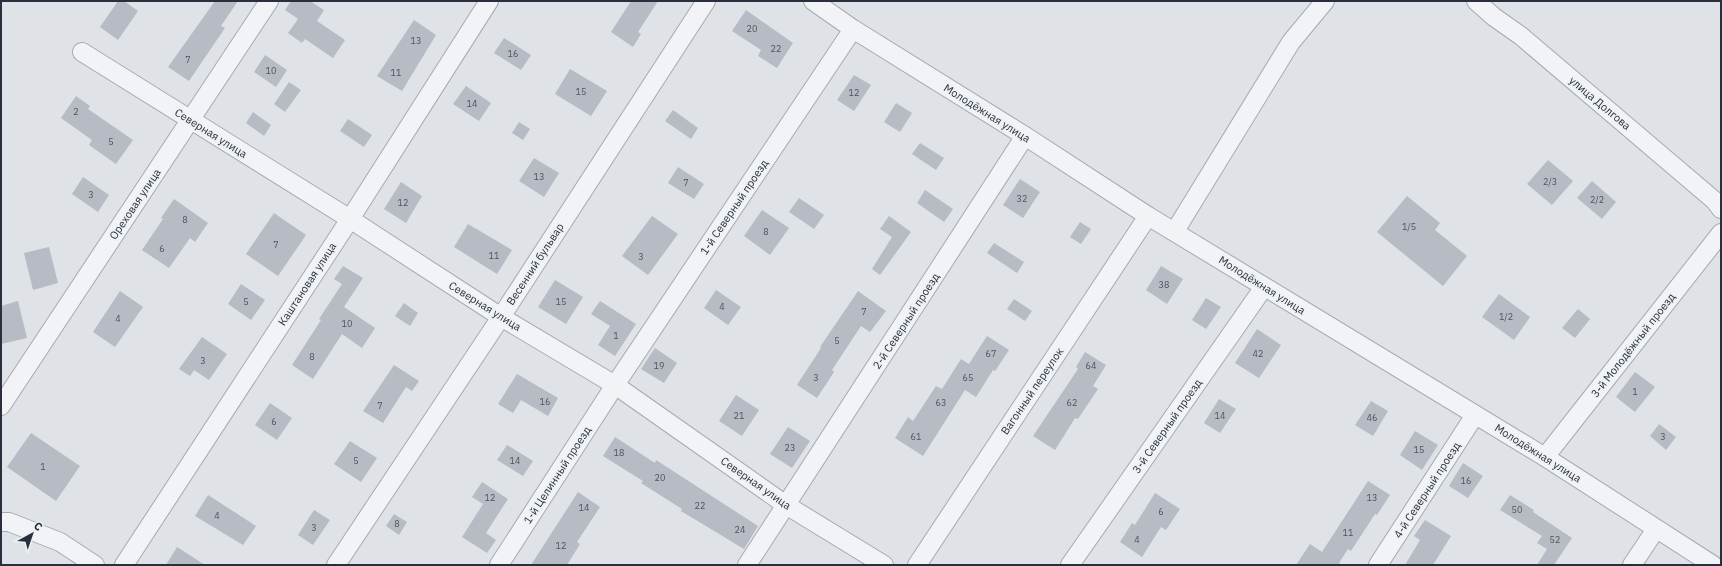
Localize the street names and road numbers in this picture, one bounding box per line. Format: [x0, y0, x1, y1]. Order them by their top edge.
street label: улица Долгова [1566, 73, 1634, 133]
street label: Молодёжная улица [941, 81, 1033, 145]
street label: Северная улица [172, 105, 250, 161]
street label: 1-й Северный проезд [697, 156, 771, 257]
street label: Ореховая улица [106, 166, 164, 242]
street label: Весенний бульвар [503, 220, 567, 308]
street label: Каштановая улица [275, 240, 339, 328]
street label: Молодёжная улица [1216, 253, 1308, 317]
street label: 2-й Северный проезд [870, 270, 943, 372]
street label: Северная улица [446, 278, 524, 334]
street label: 3-й Молодёжный проезд [1588, 290, 1678, 400]
street label: Вагонный переулок [998, 345, 1066, 437]
street label: 3-й Северный проезд [1129, 376, 1205, 476]
street label: Молодёжная улица [1492, 421, 1584, 485]
street label: 1-й Целинный проезд [520, 423, 594, 526]
street label: 4-й Северный проезд [1391, 439, 1464, 541]
street label: Северная улица [718, 454, 794, 513]

